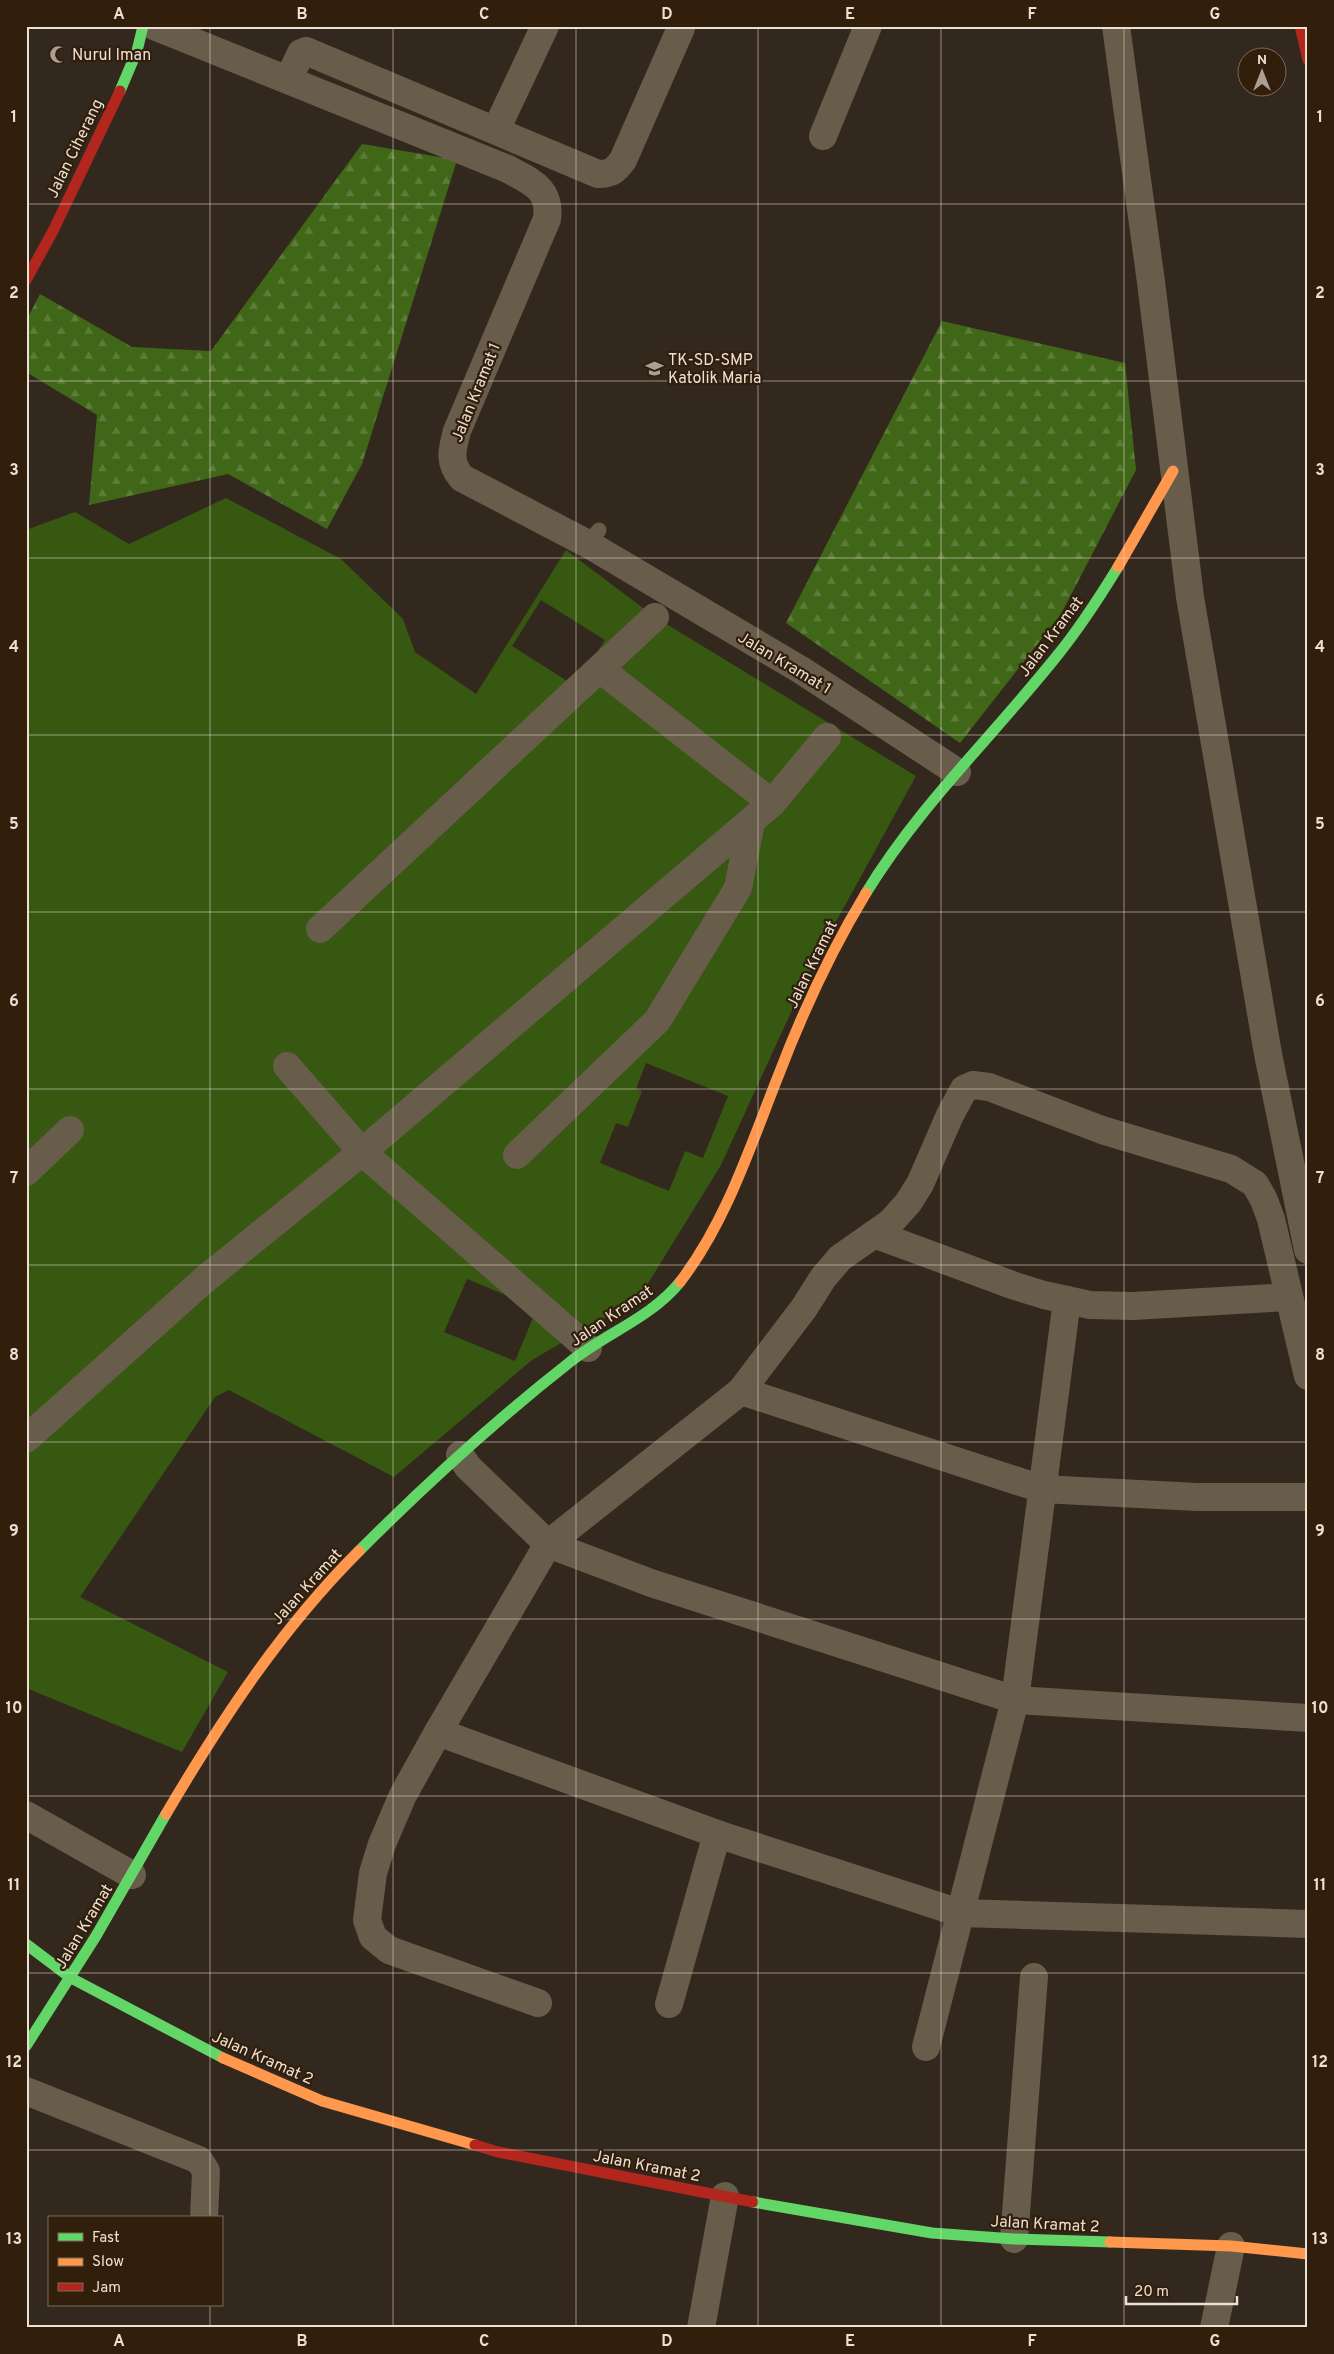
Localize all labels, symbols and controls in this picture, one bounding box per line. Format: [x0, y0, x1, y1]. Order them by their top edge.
text: A [113, 5, 125, 25]
text: B [296, 5, 308, 25]
text: C [479, 5, 489, 25]
text: D [661, 5, 673, 25]
text: E [845, 5, 855, 25]
text: F [1027, 5, 1037, 25]
text: G [1210, 5, 1220, 25]
mosque icon: Nurul Iman [48, 44, 68, 64]
place label: Nurul Iman [72, 46, 151, 66]
north arrow [1236, 48, 1286, 98]
text: N [1257, 52, 1267, 69]
street label: Jalan Ciherang [43, 96, 108, 202]
text: 1 [11, 108, 17, 128]
text: 1 [1317, 108, 1323, 128]
text: 2 [9, 284, 19, 304]
text: 2 [1315, 284, 1325, 304]
street label: Jalan Kramat 1 [448, 340, 506, 445]
place label: TK-SD-SMP Katolik Maria [668, 351, 761, 389]
school or university icon: TK-SD-SMP Katolik Maria [644, 358, 664, 378]
text: 3 [9, 461, 19, 481]
text: 3 [1315, 461, 1325, 481]
street label: Jalan Kramat [1015, 593, 1088, 681]
street label: Jalan Kramat 1 [734, 628, 834, 699]
text: 4 [9, 638, 19, 658]
text: 4 [1315, 638, 1325, 658]
text: 5 [9, 815, 19, 835]
text: 5 [1315, 815, 1325, 835]
street label: Jalan Kramat [783, 917, 843, 1012]
text: 6 [9, 992, 19, 1012]
text: 6 [1315, 992, 1325, 1012]
text: 7 [10, 1169, 18, 1189]
text: 7 [1316, 1169, 1324, 1189]
street label: Jalan Kramat [567, 1282, 657, 1352]
text: 8 [9, 1346, 19, 1366]
text: 8 [1315, 1346, 1325, 1366]
text: 9 [9, 1522, 19, 1542]
text: 9 [1315, 1522, 1325, 1542]
street label: Jalan Kramat [268, 1545, 347, 1630]
text: 10 [6, 1699, 22, 1719]
text: 10 [1312, 1699, 1328, 1719]
text: 11 [8, 1876, 20, 1896]
text: 11 [1314, 1876, 1326, 1896]
street label: Jalan Kramat [52, 1881, 118, 1973]
street label: Jalan Kramat 2 [208, 2027, 316, 2090]
text: 12 [6, 2053, 22, 2073]
text: 12 [1312, 2053, 1328, 2073]
street label: Jalan Kramat 2 [591, 2147, 702, 2187]
street label: Jalan Kramat 2 [990, 2212, 1100, 2238]
legend [48, 2216, 222, 2306]
text: Fast [92, 2229, 120, 2248]
text: 13 [6, 2230, 22, 2250]
text: 13 [1312, 2230, 1328, 2250]
text: Slow [92, 2253, 124, 2272]
scale bar [1126, 2274, 1238, 2306]
text: Jam [92, 2279, 121, 2298]
text: 20 m [1134, 2283, 1169, 2302]
text: A [113, 2332, 125, 2352]
text: B [296, 2332, 308, 2352]
text: C [479, 2332, 489, 2352]
text: D [661, 2332, 673, 2352]
text: E [845, 2332, 855, 2352]
text: F [1027, 2332, 1037, 2352]
text: G [1210, 2332, 1220, 2352]

